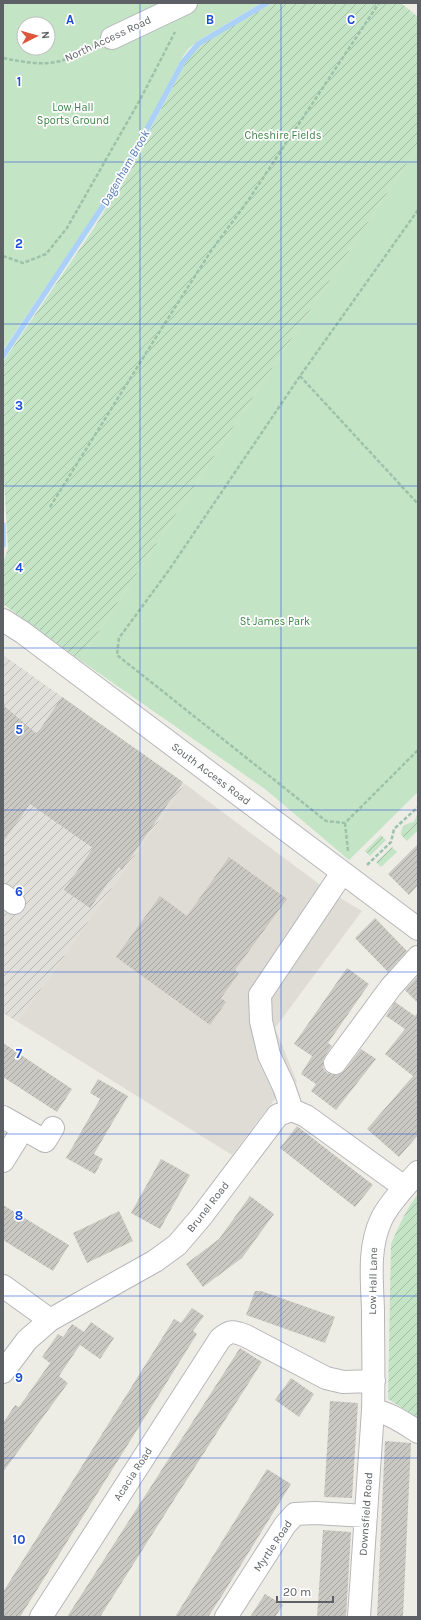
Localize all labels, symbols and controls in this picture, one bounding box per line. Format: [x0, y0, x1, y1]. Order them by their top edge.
text: B [206, 12, 214, 27]
text: C [347, 12, 355, 27]
street label: North Access Road [63, 13, 153, 65]
north arrow [16, 16, 56, 56]
text: N [39, 30, 52, 40]
text: 1 [17, 74, 21, 89]
park label: Low Hall Sports Ground [37, 101, 109, 127]
water label: Dagenham Brook [98, 127, 153, 208]
park label: Cheshire Fields [244, 129, 322, 142]
text: 2 [15, 236, 23, 251]
text: 3 [15, 398, 23, 413]
text: 4 [15, 560, 23, 575]
park label: St James Park [240, 615, 310, 628]
text: 5 [15, 722, 23, 737]
street label: South Access Road [169, 740, 253, 808]
text: 6 [15, 884, 23, 899]
text: 7 [16, 1046, 23, 1061]
street label: Brunel Road [184, 1179, 232, 1235]
text: 8 [15, 1208, 23, 1223]
street label: Low Hall Lane [366, 1247, 380, 1315]
text: 9 [15, 1370, 23, 1385]
street label: Acacia Road [111, 1445, 155, 1503]
street label: Downsfield Road [357, 1472, 375, 1556]
street label: Myrtle Road [251, 1518, 295, 1574]
text: 10 [13, 1532, 25, 1547]
scale bar [277, 1578, 333, 1604]
text: 20 m [283, 1585, 311, 1599]

